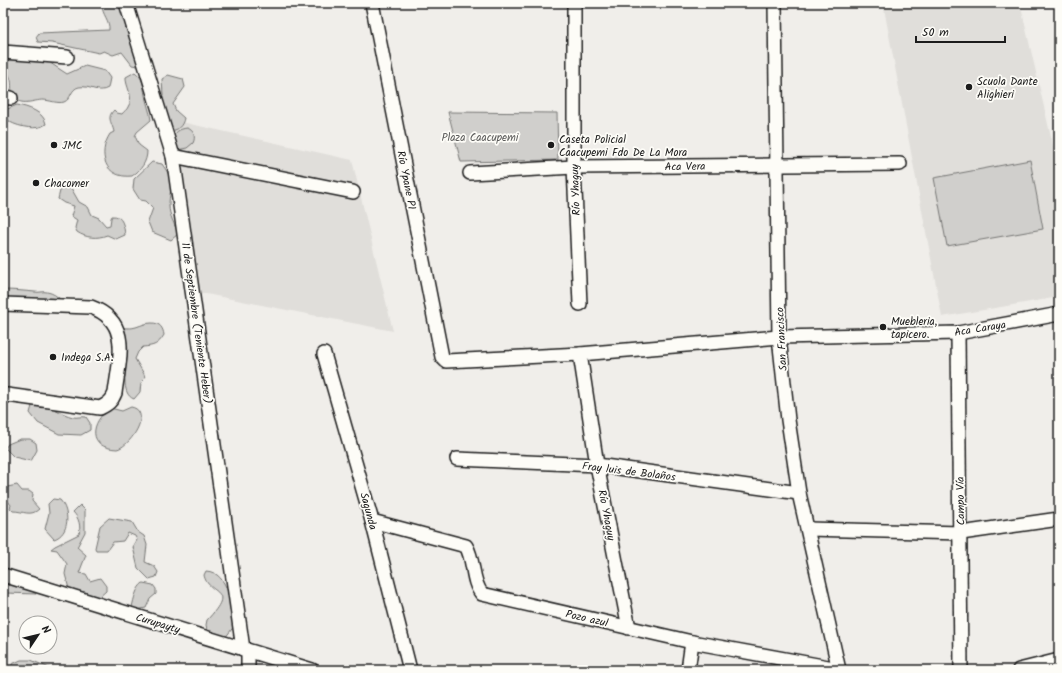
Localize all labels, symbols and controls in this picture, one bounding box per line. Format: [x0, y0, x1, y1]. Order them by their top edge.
scale bar [916, 18, 1005, 44]
text: 50 m [922, 23, 949, 42]
place label: Scuola Dante Alighieri [977, 73, 1038, 104]
marker: Scuola Dante Alighieri [964, 82, 974, 92]
park label: Plaza Caacupemi [442, 129, 519, 147]
place label: Caseta Policial Caacupemi Fdo De La Mora [559, 131, 687, 162]
place label: JMC [62, 137, 83, 155]
marker: JMC [49, 140, 59, 150]
marker: Caseta Policial Caacupemi Fdo De La Mora [546, 140, 556, 150]
street label: Río Ypane P1 [391, 149, 421, 211]
street label: Aca Vera [664, 158, 706, 176]
street label: Río Yhaguy [566, 163, 586, 216]
place label: Chacomer [44, 175, 90, 193]
marker: Chacomer [31, 178, 41, 188]
street label: 11 de Septiembre (Teniente Heber) [176, 241, 216, 405]
street label: San Francisco [771, 307, 793, 371]
place label: Muebleria, tapicero. [891, 313, 937, 344]
street label: Aca Caraya [953, 316, 1007, 342]
marker: Muebleria, tapicero. [878, 322, 888, 332]
place label: Indega S.A. [61, 349, 113, 367]
marker: Indega S.A. [48, 352, 58, 362]
street label: Fray luis de Bolaños [581, 457, 677, 487]
street label: Campo Vía [952, 476, 970, 526]
street label: Río Yhaguy [592, 488, 620, 543]
street label: Sagunda [354, 491, 382, 532]
street label: Pozo azul [564, 605, 610, 633]
street label: Curupayty [133, 609, 183, 640]
north arrow [18, 615, 58, 655]
text: N [36, 622, 55, 638]

